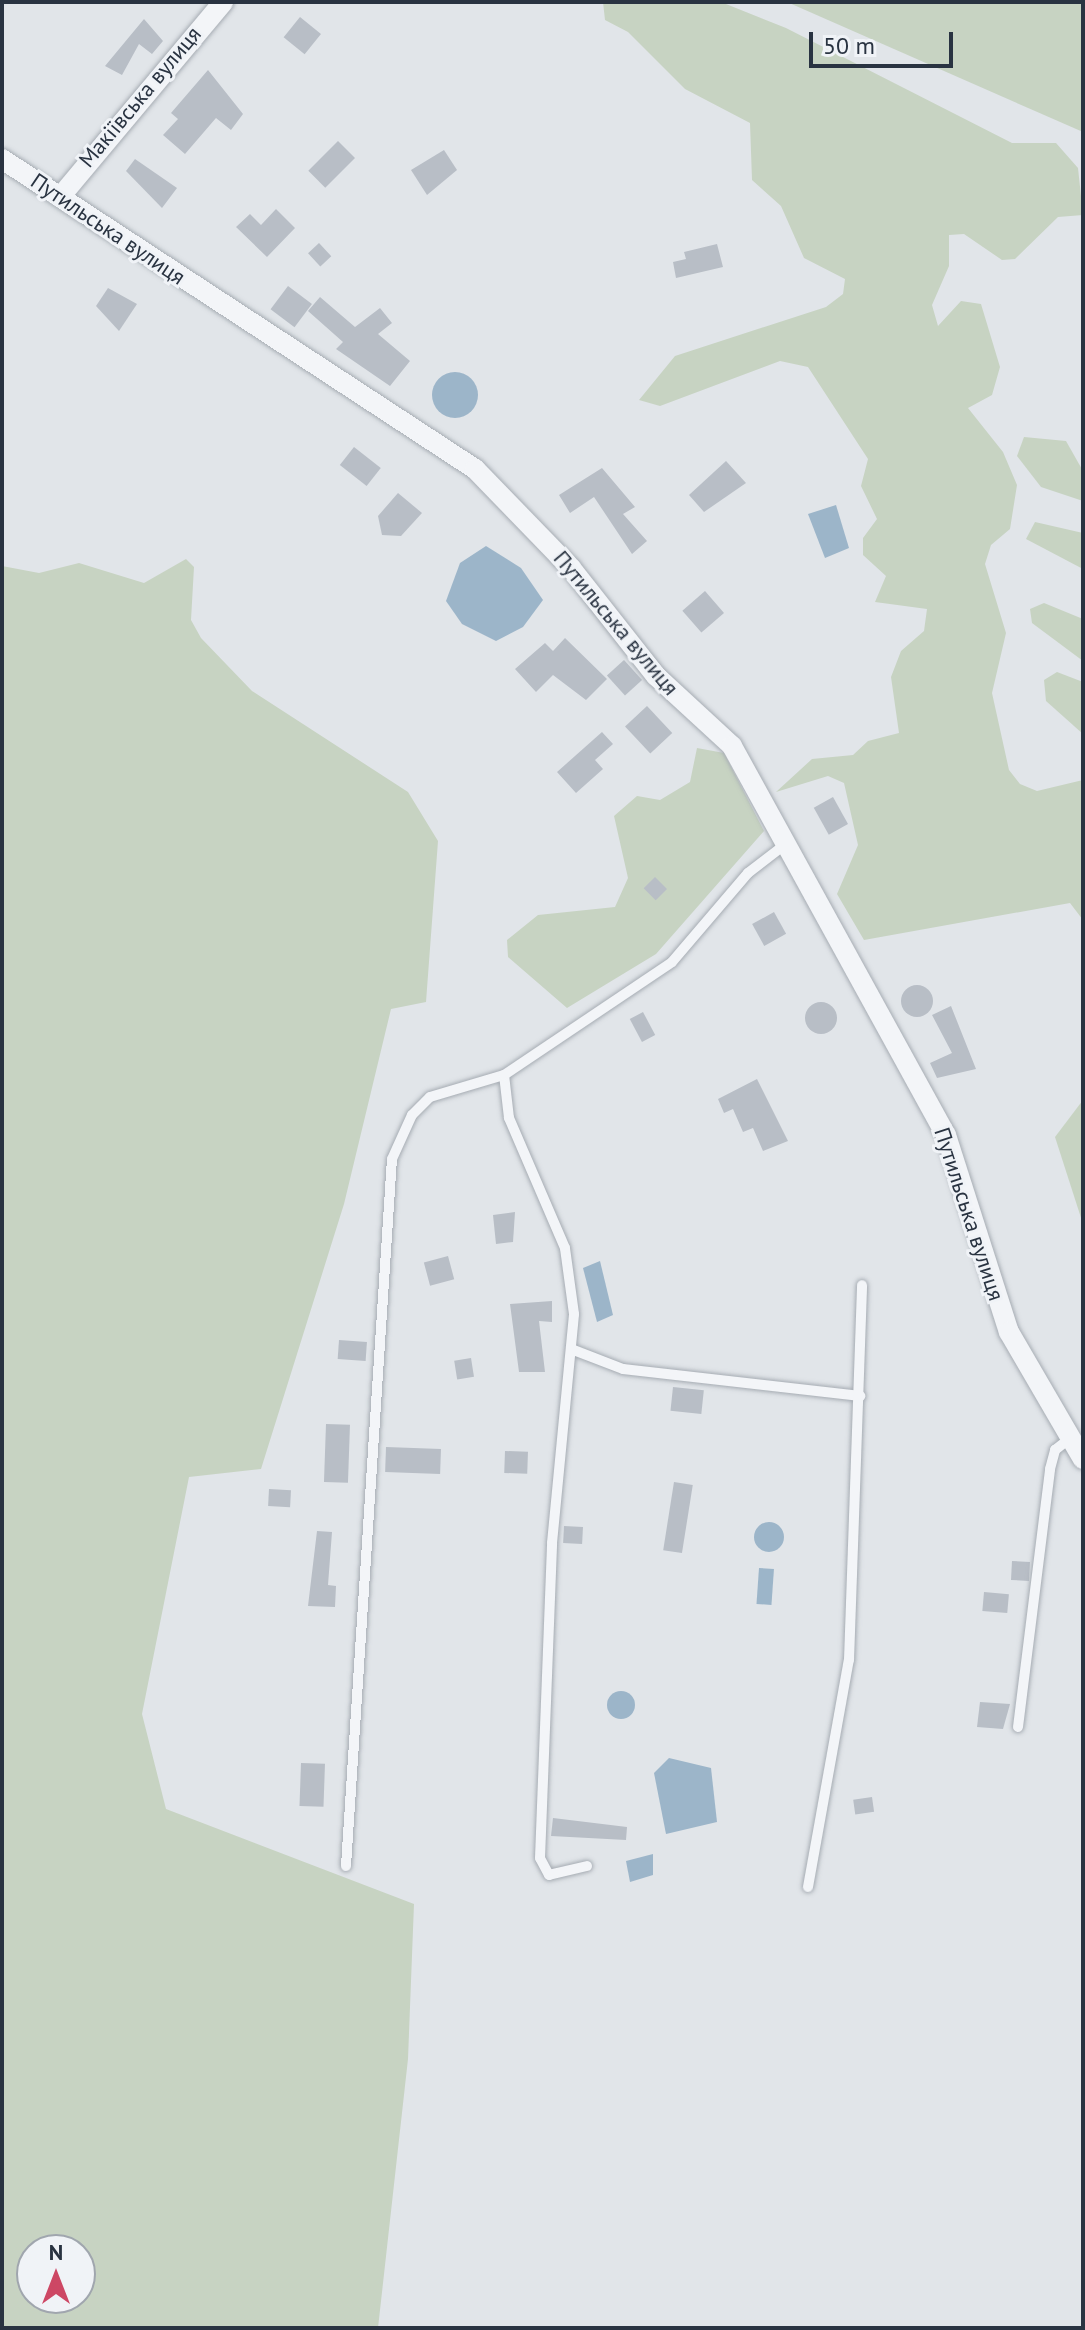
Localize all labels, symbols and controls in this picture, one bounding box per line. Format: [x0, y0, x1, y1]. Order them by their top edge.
scale bar [813, 16, 957, 66]
street label: Макіївська вулиця [73, 21, 207, 173]
text: 50 m [823, 30, 875, 61]
street label: Путильська вулиця [26, 168, 190, 290]
street label: Путильська вулиця [548, 545, 684, 701]
street label: Путильська вулиця [929, 1124, 1009, 1304]
north arrow [16, 2234, 96, 2314]
text: N [49, 2238, 63, 2266]

